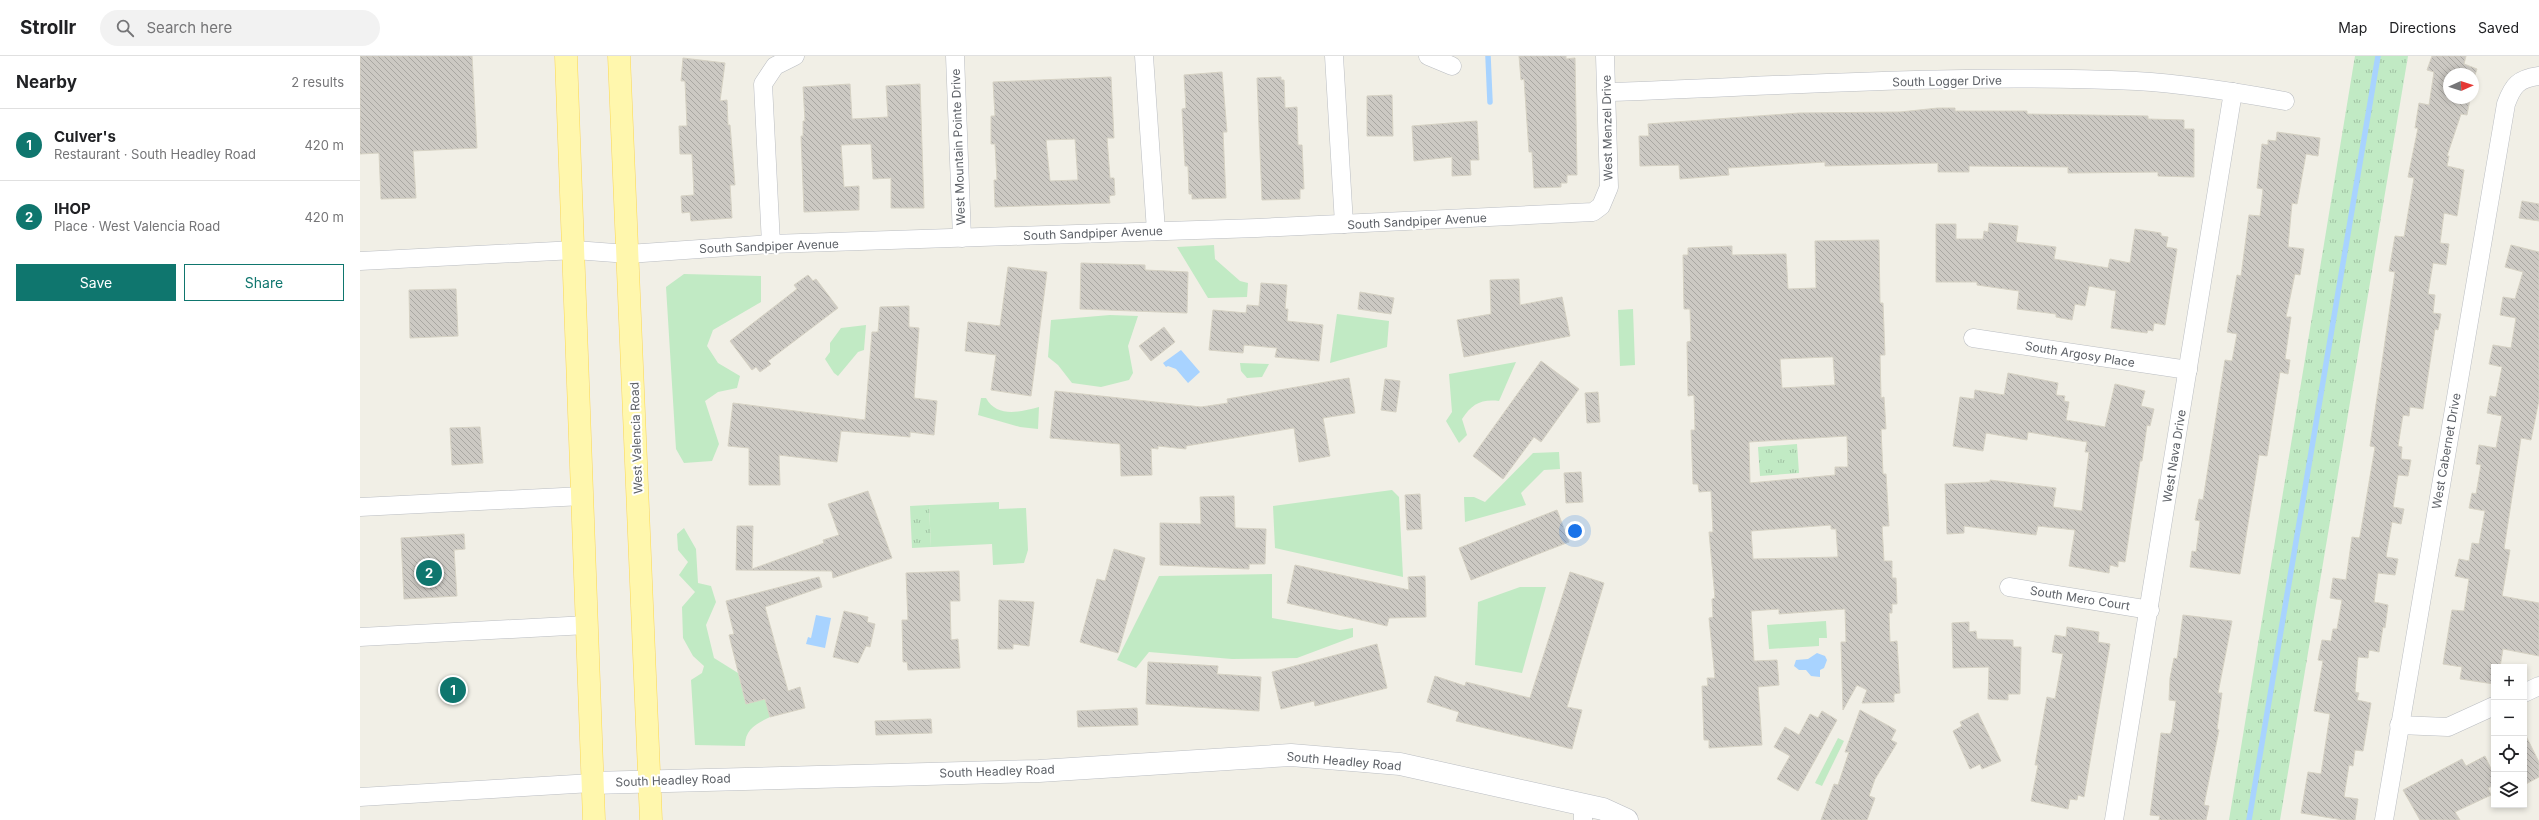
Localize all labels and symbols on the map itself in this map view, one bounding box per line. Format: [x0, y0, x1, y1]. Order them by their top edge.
street label: West Mountain Pointe Drive [948, 68, 968, 226]
north arrow [2443, 68, 2479, 104]
street label: South Logger Drive [1892, 73, 2002, 89]
street label: West Menzel Drive [1599, 75, 1615, 181]
street label: South Sandpiper Avenue [1347, 210, 1487, 232]
street label: South Sandpiper Avenue [1023, 223, 1163, 243]
street label: South Sandpiper Avenue [699, 236, 839, 256]
street label: South Argosy Place [2024, 338, 2136, 370]
street label: West Valencia Road [627, 382, 645, 494]
street label: West Cabernet Drive [2428, 392, 2464, 510]
street label: West Nava Drive [2159, 408, 2189, 504]
your location [1565, 521, 1585, 541]
pin: 2 [416, 558, 442, 588]
street label: South Mero Court [2029, 583, 2131, 613]
pin: 1 [440, 675, 466, 705]
street label: South Headley Road [1286, 749, 1402, 773]
street label: South Headley Road [939, 761, 1055, 781]
street label: South Headley Road [615, 770, 731, 790]

